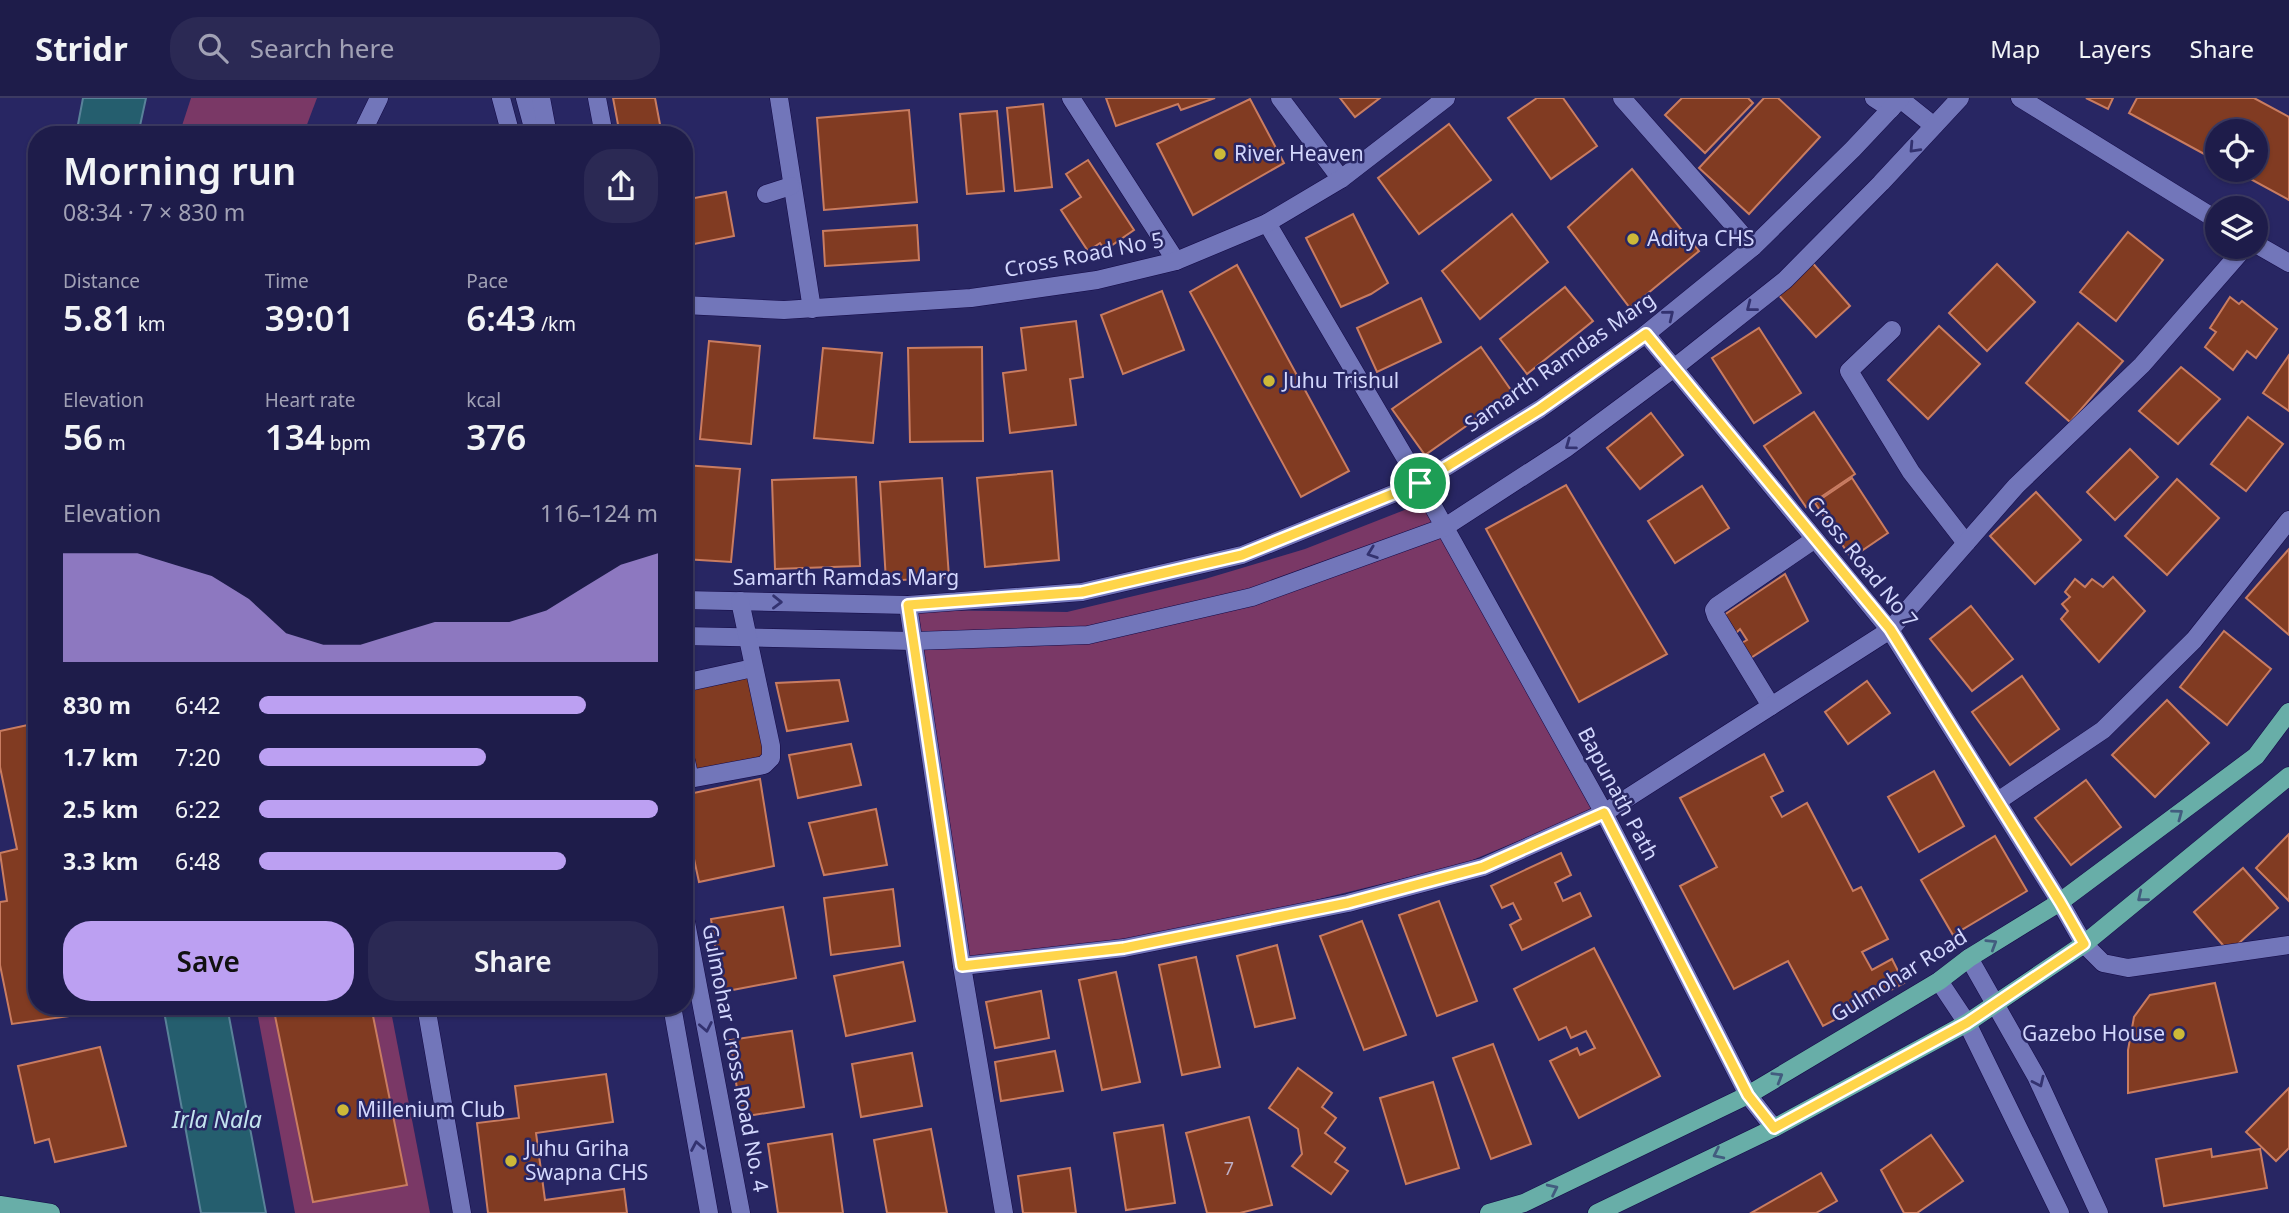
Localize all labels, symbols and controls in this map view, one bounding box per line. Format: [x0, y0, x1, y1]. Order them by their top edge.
search box [170, 17, 660, 80]
text: Stridr [35, 26, 128, 71]
icon: search [194, 29, 232, 67]
text: Search here [250, 30, 394, 66]
text: Map [1990, 32, 2040, 65]
text: Layers [2078, 32, 2152, 65]
text: Share [2190, 32, 2254, 65]
map controls [2205, 119, 2268, 259]
button: locate [2205, 119, 2268, 182]
place label: River Heaven [1234, 139, 1364, 167]
one-way arrow [1909, 140, 1922, 153]
text: Morning run [63, 144, 296, 196]
marker: River Heaven [1212, 146, 1228, 162]
button: share [584, 149, 658, 223]
text: 08:34 · 7 × 830 m [63, 196, 245, 228]
button: layers [2205, 196, 2268, 259]
place label: Aditya CHS [1647, 224, 1755, 252]
street label: Cross Road No 5 [1002, 225, 1166, 283]
marker: Aditya CHS [1625, 231, 1641, 247]
text: Distance [63, 268, 140, 294]
text: Time [265, 268, 309, 294]
text: Pace [466, 268, 508, 294]
street label: Samarth Ramdas Marg [1459, 285, 1660, 438]
text: 5.81 [63, 294, 133, 341]
text: 39:01 [265, 294, 354, 341]
text: 6:43 [466, 294, 536, 341]
one-way arrow [1746, 298, 1759, 311]
text: km [133, 311, 166, 337]
text: /km [536, 311, 576, 337]
one-way arrow [1661, 311, 1674, 323]
place label: Juhu Trishul [1281, 366, 1399, 394]
marker: Juhu Trishul [1261, 373, 1277, 389]
text: Elevation [63, 387, 144, 413]
text: Heart rate [265, 387, 355, 413]
text: kcal [466, 387, 501, 413]
text: 56 [63, 413, 103, 460]
text: 134 [265, 413, 325, 460]
text: 376 [466, 413, 526, 460]
text: m [103, 430, 126, 456]
text: bpm [325, 430, 371, 456]
one-way arrow [1566, 437, 1578, 449]
pin [1390, 453, 1450, 513]
icon: arrive [1401, 464, 1439, 502]
street label: Cross Road No 7 [1801, 490, 1925, 633]
text: Elevation [63, 497, 161, 529]
text: 116–124 m [540, 497, 658, 529]
one-way arrow [1366, 545, 1378, 559]
street label: Samarth Ramdas Marg [733, 563, 959, 591]
one-way arrow [772, 594, 783, 610]
text: 830 m [63, 689, 131, 721]
text: 6:42 [175, 689, 221, 721]
street label: Bapunath Path [1572, 722, 1666, 865]
text: 1.7 km [63, 741, 138, 773]
text: 7:20 [175, 741, 221, 773]
text: 2.5 km [63, 793, 138, 825]
text: 6:22 [175, 793, 221, 825]
one-way arrow [2171, 809, 2183, 822]
text: 3.3 km [63, 845, 138, 877]
text: 6:48 [175, 845, 221, 877]
one-way arrow [2137, 889, 2150, 901]
button: Save [63, 921, 354, 1001]
button: Share [368, 921, 658, 1001]
street label: Gulmohar Cross Road No. 4 [696, 921, 776, 1194]
street label: Gulmohar Road [1825, 922, 1972, 1028]
one-way arrow [1985, 939, 1998, 952]
place label: Gazebo House [2022, 1019, 2165, 1047]
one-way arrow [698, 1021, 713, 1033]
marker: Gazebo House [2171, 1026, 2187, 1042]
one-way arrow [1771, 1072, 1784, 1085]
one-way arrow [2030, 1075, 2044, 1087]
place label: Millenium Club [357, 1095, 505, 1123]
marker: Millenium Club [335, 1102, 351, 1118]
water label: Irla Nala [171, 1103, 262, 1135]
place label: Juhu Griha Swapna CHS [523, 1134, 648, 1186]
one-way arrow [690, 1140, 705, 1152]
one-way arrow [1713, 1146, 1725, 1160]
marker: Juhu Griha Swapna CHS [503, 1153, 519, 1169]
house number: 7 [1224, 1156, 1234, 1180]
one-way arrow [1546, 1184, 1558, 1198]

